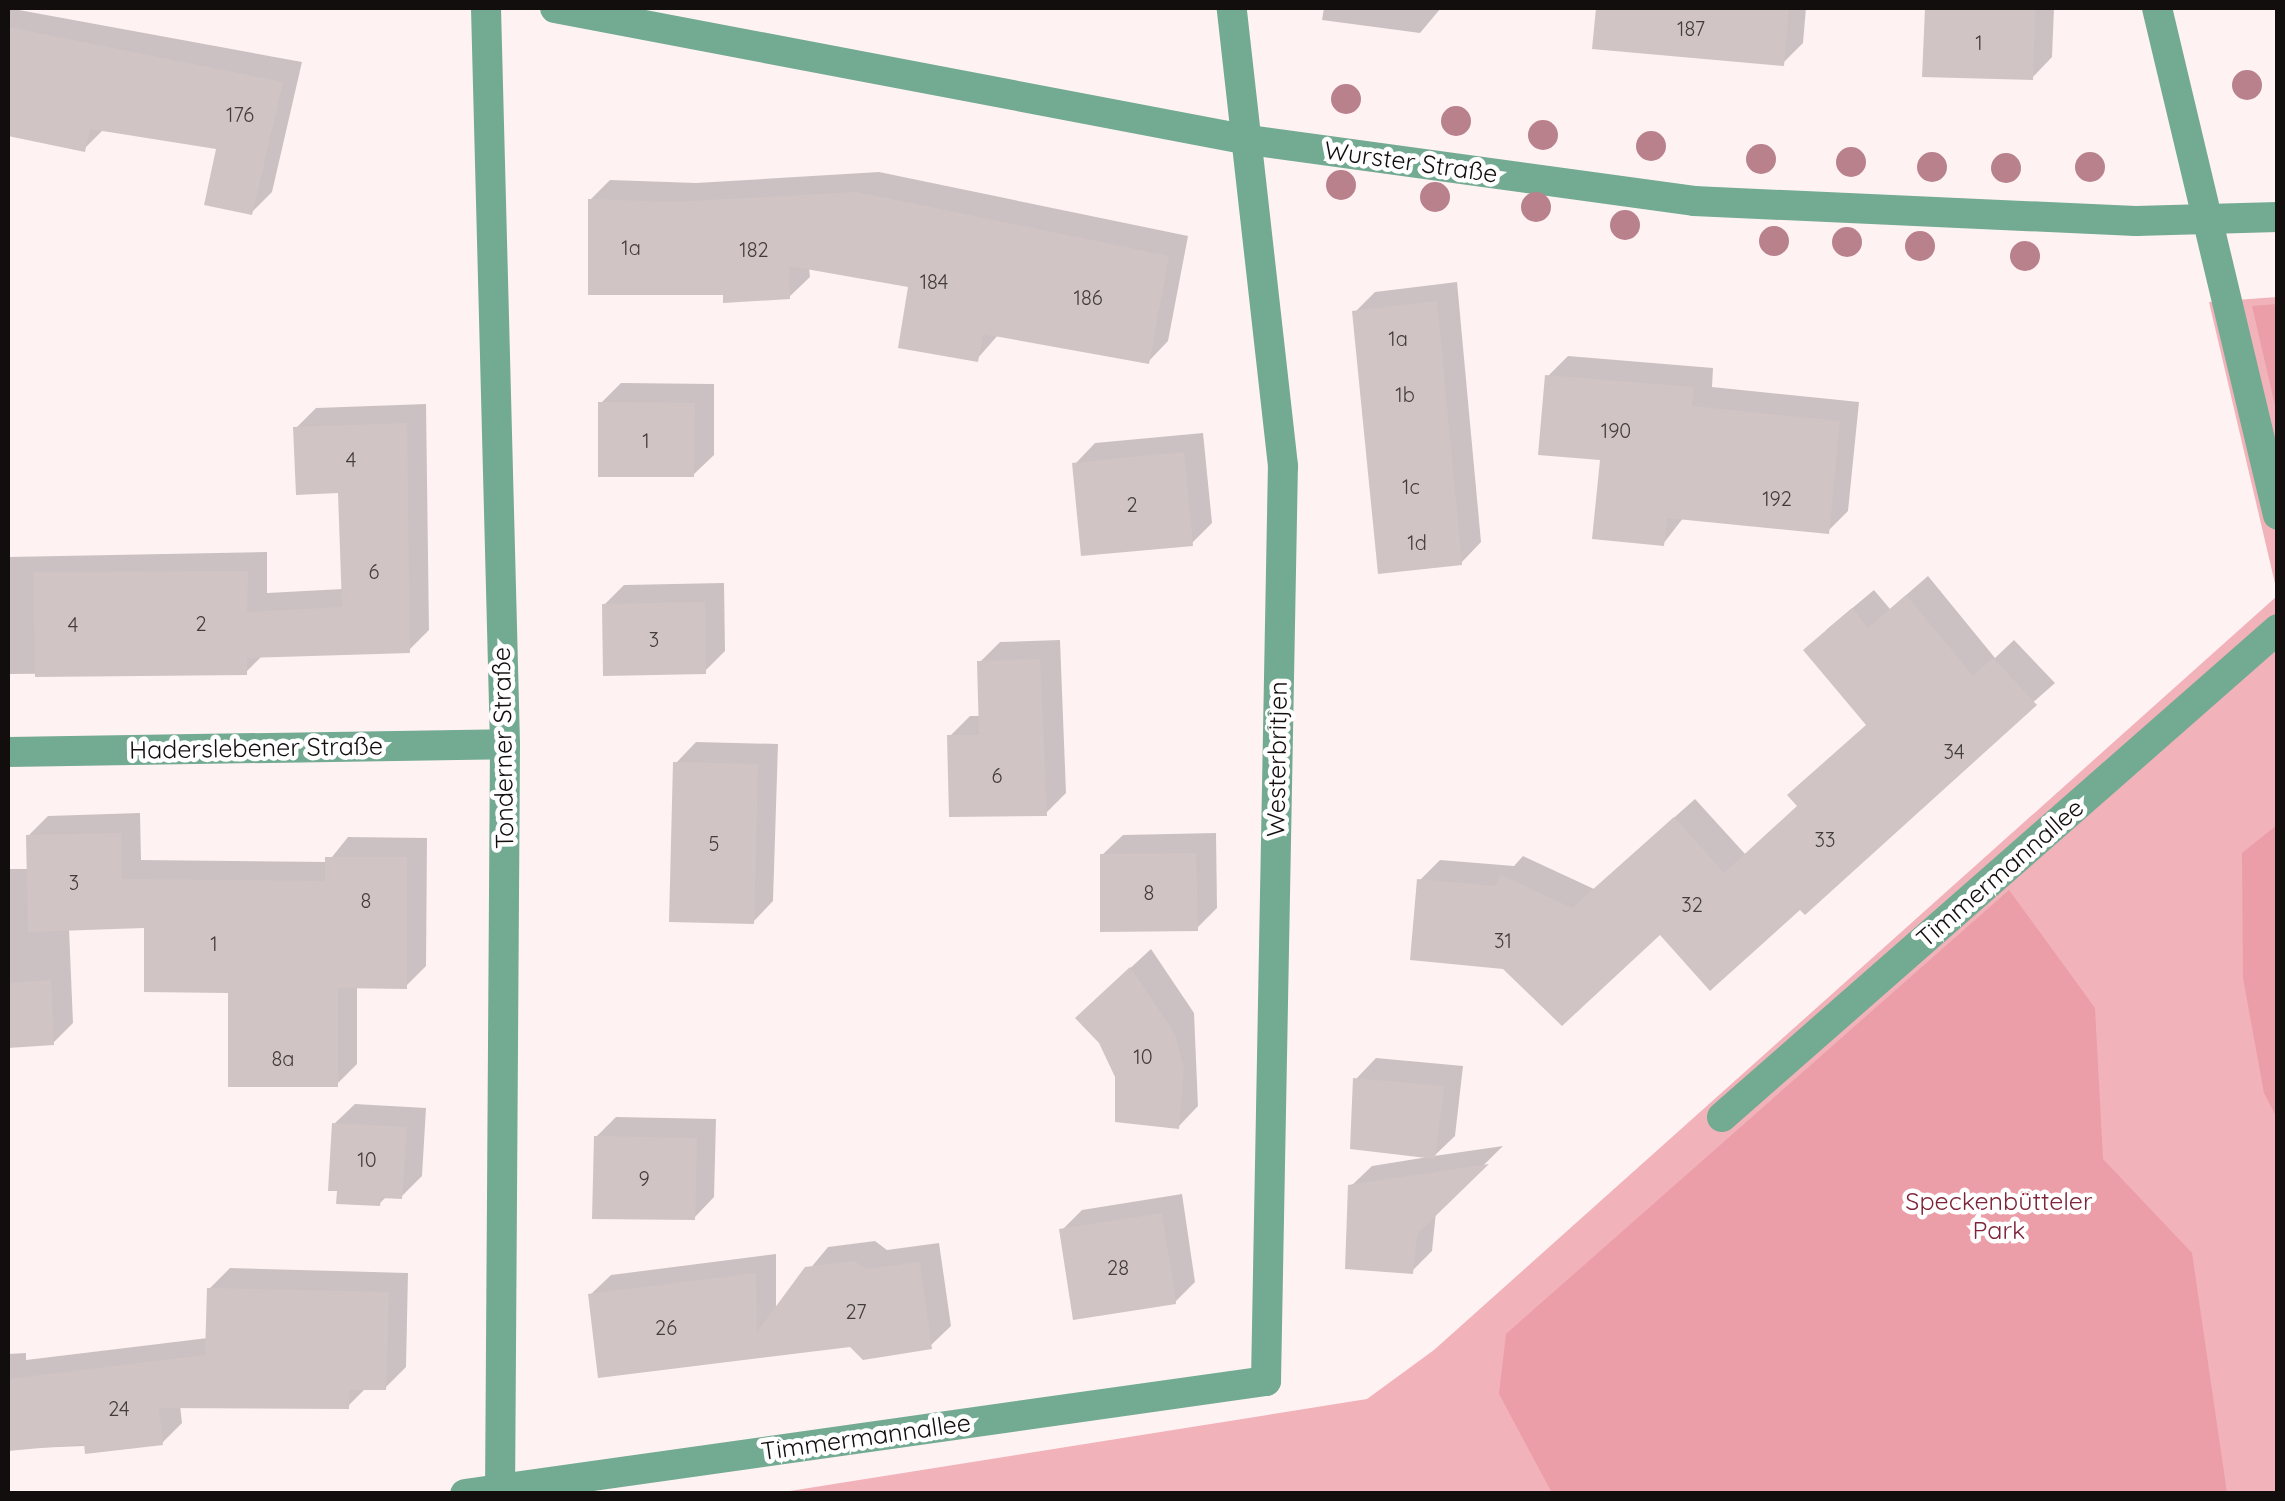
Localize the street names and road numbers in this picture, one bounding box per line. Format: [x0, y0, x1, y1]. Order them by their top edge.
street label: Wurster Straße [1322, 135, 1500, 189]
street label: Tonderner Straße [486, 647, 520, 849]
street label: Westerbritjen [1261, 681, 1293, 837]
street label: Haderslebener Straße [129, 731, 383, 765]
street label: Timmermannallee [1910, 792, 2090, 954]
street label: Timmermannallee [759, 1407, 973, 1467]

